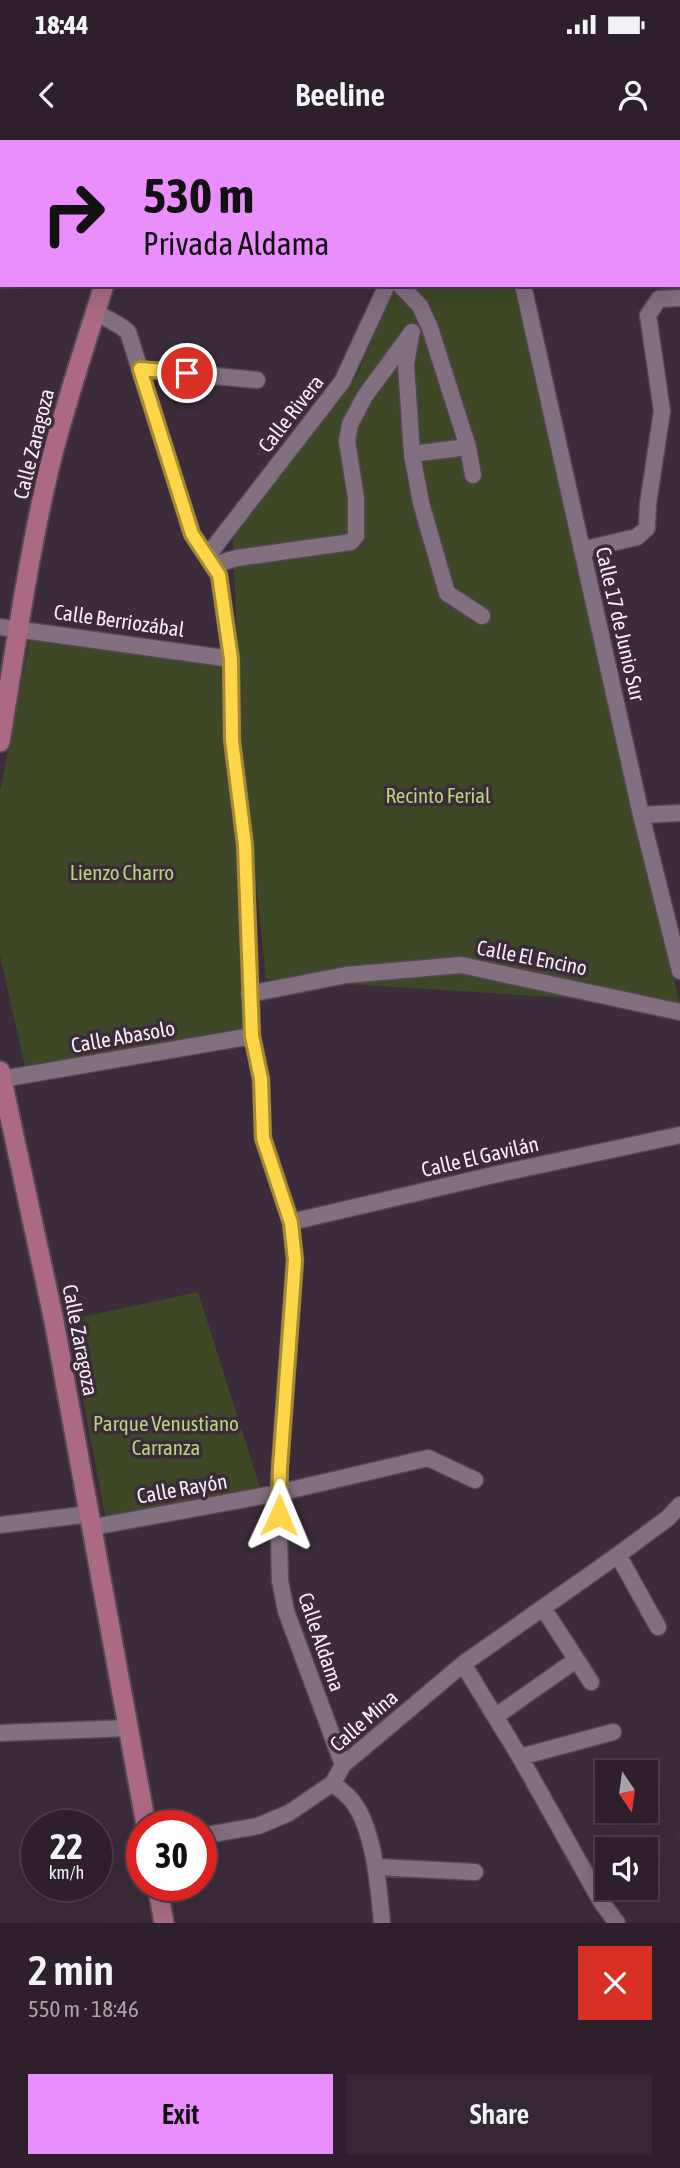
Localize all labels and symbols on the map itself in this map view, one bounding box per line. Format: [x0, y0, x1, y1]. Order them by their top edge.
pin [157, 343, 217, 403]
street label: Calle Rivera [253, 370, 328, 457]
street label: Calle Zaragoza [8, 386, 58, 501]
street label: Calle 17 de Junio Sur [592, 544, 651, 704]
street label: Calle Berriozábal [52, 599, 186, 641]
park label: Recinto Ferial [385, 783, 491, 807]
park label: Lienzo Charro [70, 860, 174, 884]
street label: Calle El Encino [475, 935, 589, 979]
street label: Calle Abasolo [69, 1015, 177, 1057]
street label: Calle El Gavilán [419, 1131, 541, 1181]
street label: Calle Zaragoza [58, 1282, 104, 1398]
park label: Parque Venustiano Carranza [93, 1411, 239, 1459]
street label: Calle Rayón [135, 1468, 229, 1508]
position arrow [242, 1478, 316, 1552]
street label: Calle Aldama [294, 1589, 350, 1694]
street label: Calle Mina [325, 1684, 402, 1756]
north arrow [595, 1760, 658, 1824]
speed limit sign: 30 [126, 1810, 217, 1901]

